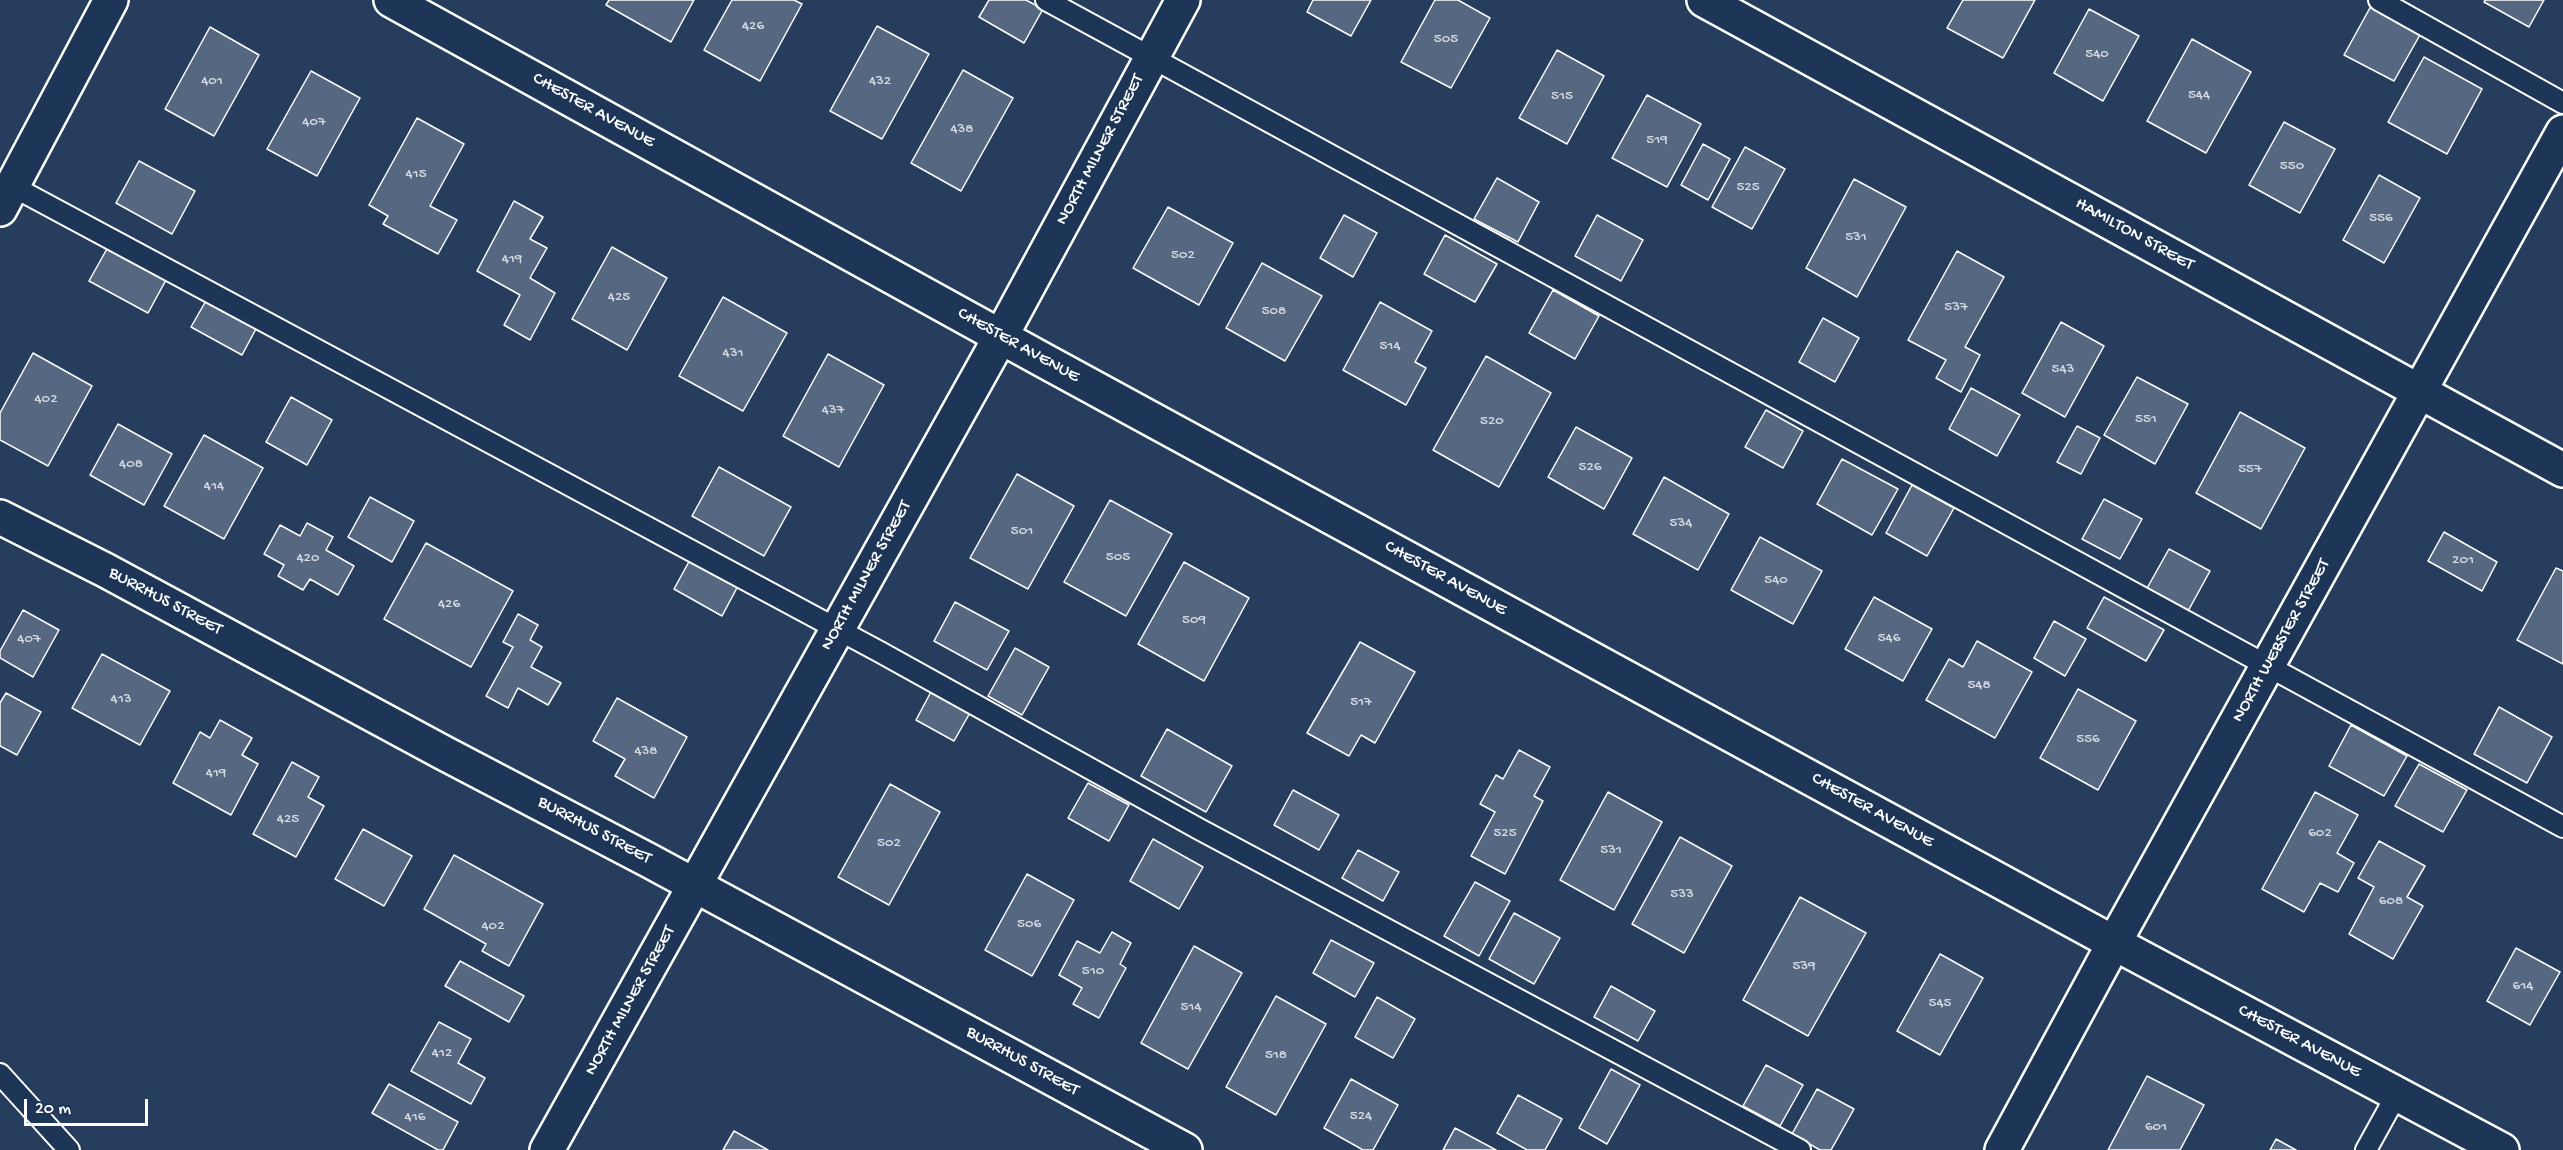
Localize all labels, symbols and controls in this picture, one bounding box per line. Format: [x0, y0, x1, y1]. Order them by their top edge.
house number: 426 [742, 18, 764, 36]
house number: 505 [1434, 31, 1458, 49]
house number: 540 [2085, 46, 2109, 64]
street label: CHESTER AVENUE [528, 68, 658, 154]
street label: NORTH MILNER STREET [1052, 71, 1150, 229]
house number: 401 [201, 73, 223, 91]
house number: 432 [869, 73, 891, 91]
house number: 544 [2188, 87, 2210, 105]
house number: 515 [1551, 88, 1573, 106]
house number: 407 [302, 114, 326, 132]
house number: 438 [950, 121, 974, 139]
house number: 519 [1646, 132, 1668, 150]
house number: 550 [2280, 158, 2304, 176]
house number: 415 [405, 166, 427, 184]
house number: 525 [1736, 179, 1760, 197]
street label: HAMILTON STREET [2071, 194, 2197, 276]
house number: 556 [2369, 210, 2393, 228]
house number: 531 [1845, 229, 1867, 247]
house number: 502 [1171, 247, 1195, 265]
house number: 419 [502, 251, 522, 269]
house number: 425 [608, 289, 630, 307]
house number: 537 [1944, 299, 1968, 317]
street label: CHESTER AVENUE [953, 303, 1083, 389]
house number: 508 [1262, 303, 1286, 321]
house number: 514 [1379, 338, 1401, 356]
house number: 431 [723, 345, 743, 363]
house number: 543 [2052, 361, 2074, 379]
house number: 402 [35, 391, 57, 409]
house number: 437 [822, 402, 844, 420]
house number: 551 [2135, 411, 2157, 429]
house number: 520 [1480, 413, 1504, 431]
house number: 408 [119, 456, 143, 474]
house number: 526 [1579, 459, 1601, 477]
house number: 557 [2238, 461, 2262, 479]
house number: 414 [204, 478, 224, 496]
street label: NORTH MILNER STREET [817, 497, 917, 655]
house number: 534 [1670, 515, 1692, 533]
house number: 501 [1011, 523, 1033, 541]
street label: CHESTER AVENUE [1380, 536, 1510, 622]
house number: 505 [1106, 549, 1130, 567]
house number: 420 [297, 550, 319, 568]
house number: 201 [2452, 552, 2474, 570]
street label: NORTH WEBSTER STREET [2228, 556, 2336, 726]
street label: BURRHUS STREET [104, 563, 226, 641]
house number: 540 [1764, 572, 1788, 590]
house number: 426 [438, 596, 460, 614]
house number: 509 [1182, 612, 1206, 630]
house number: 546 [1878, 630, 1900, 648]
house number: 407 [17, 631, 41, 649]
house number: 548 [1967, 677, 1991, 695]
house number: 413 [111, 691, 131, 709]
house number: 517 [1350, 694, 1372, 712]
house number: 556 [2076, 731, 2100, 749]
house number: 438 [634, 743, 658, 761]
house number: 419 [206, 765, 226, 783]
street label: CHESTER AVENUE [1807, 768, 1937, 854]
street label: BURRHUS STREET [533, 792, 655, 870]
house number: 425 [277, 811, 299, 829]
house number: 525 [1493, 825, 1517, 843]
house number: 602 [2308, 825, 2332, 843]
house number: 502 [877, 835, 901, 853]
house number: 531 [1600, 842, 1622, 860]
house number: 533 [1670, 886, 1694, 904]
house number: 608 [2379, 893, 2403, 911]
house number: 506 [1017, 916, 1041, 934]
house number: 402 [482, 918, 504, 936]
street label: NORTH MILNER STREET [581, 922, 681, 1080]
house number: 539 [1792, 958, 1816, 976]
house number: 510 [1082, 963, 1104, 981]
house number: 614 [2513, 978, 2533, 996]
house number: 545 [1929, 995, 1951, 1013]
house number: 514 [1180, 999, 1202, 1017]
street label: CHESTER AVENUE [2234, 1000, 2364, 1084]
street label: BURRHUS STREET [962, 1022, 1082, 1102]
house number: 412 [432, 1045, 452, 1063]
house number: 518 [1265, 1047, 1287, 1065]
scale bar [27, 1087, 152, 1125]
text: 20 m [35, 1099, 71, 1120]
house number: 524 [1350, 1108, 1372, 1126]
house number: 416 [405, 1109, 425, 1127]
house number: 601 [2145, 1119, 2167, 1137]

